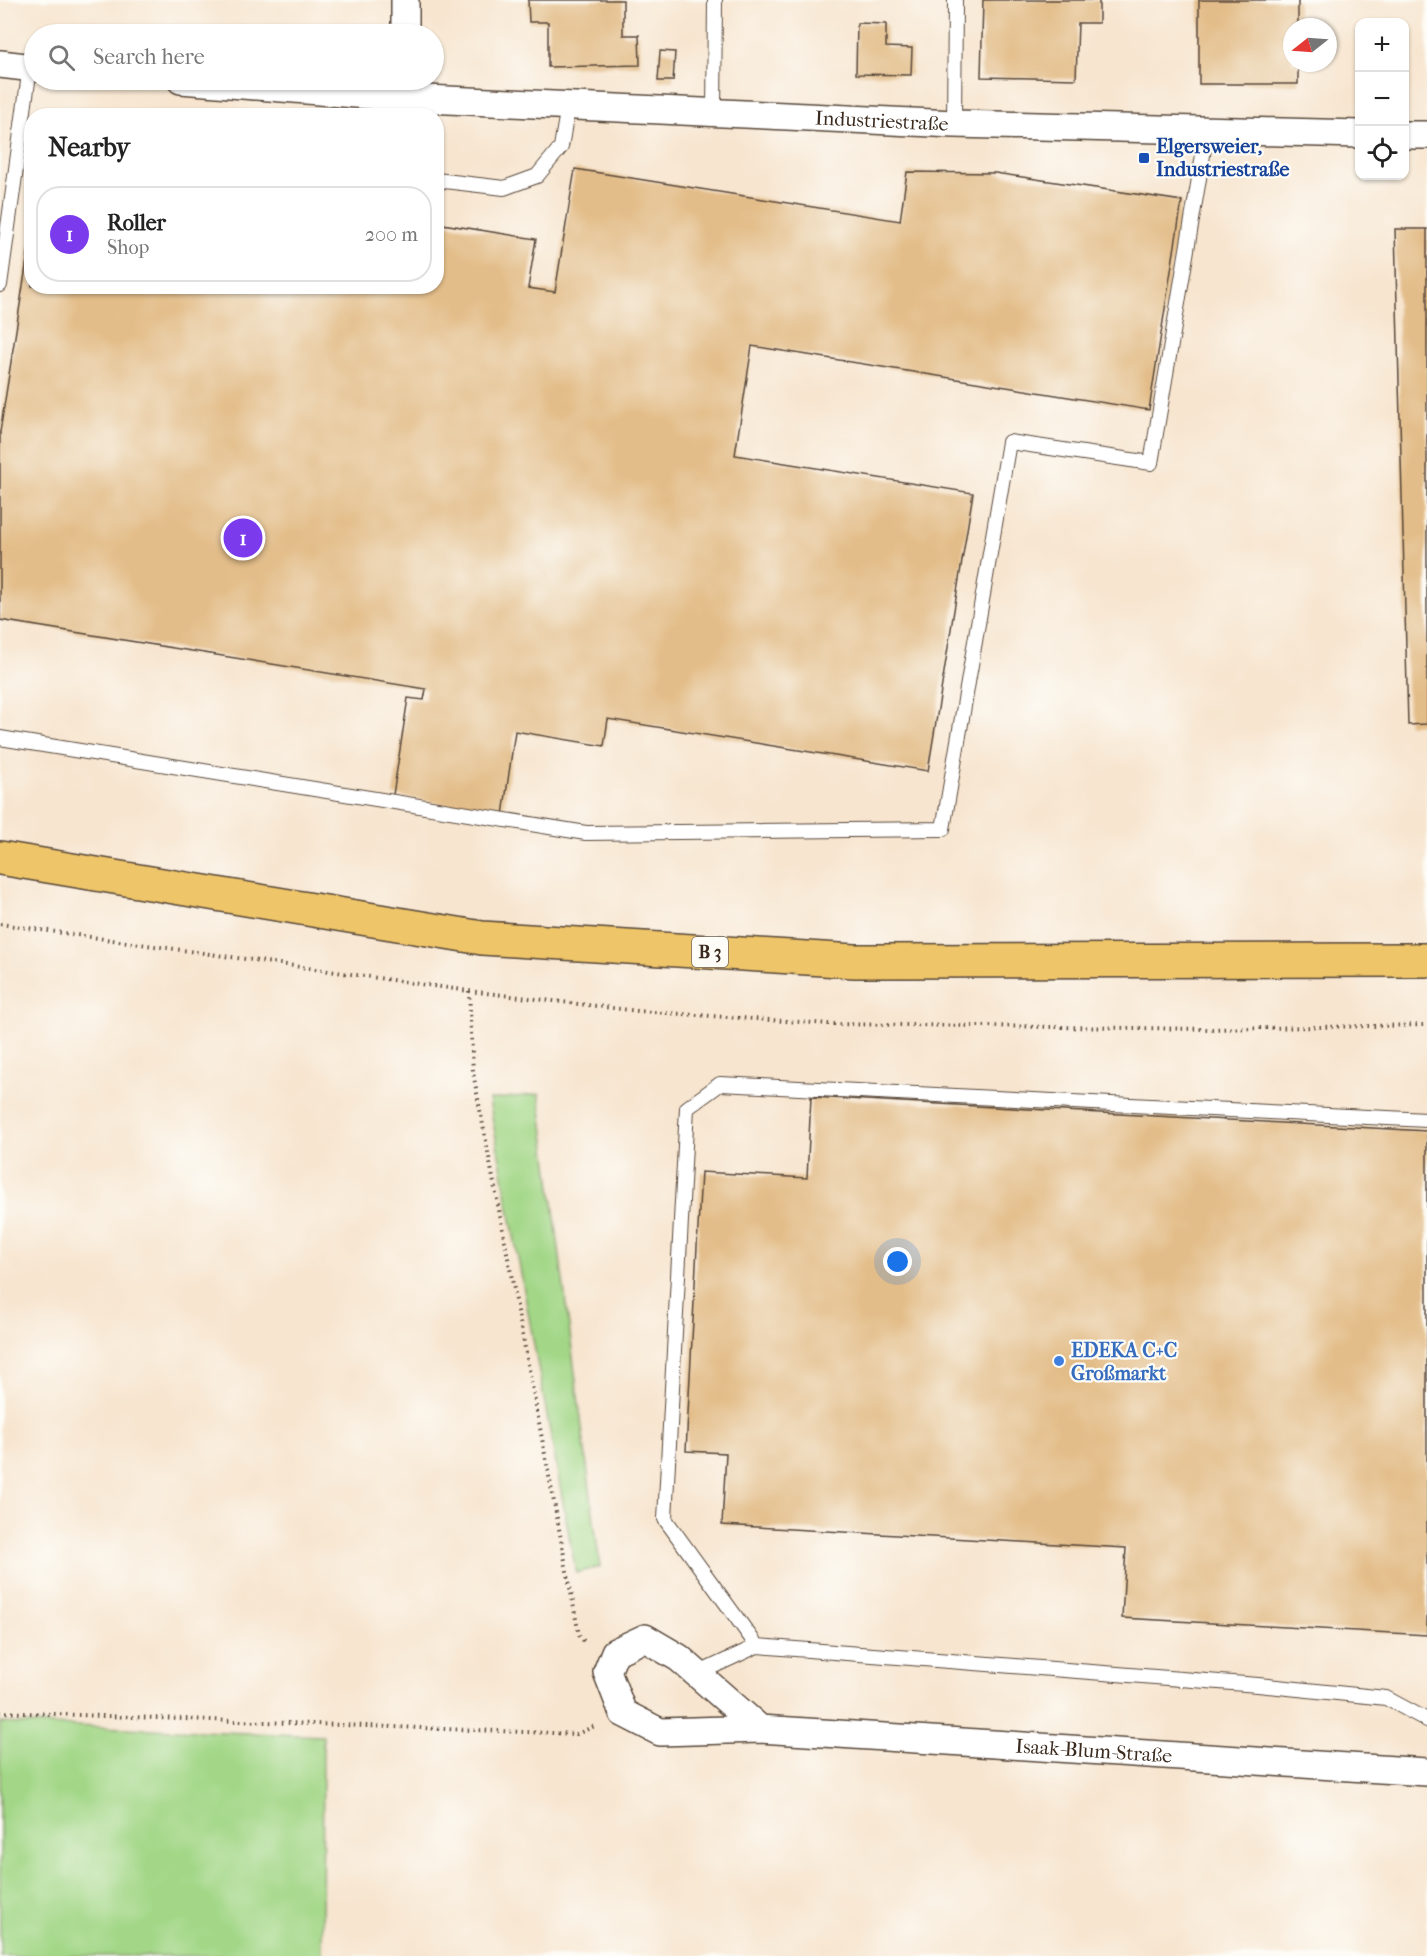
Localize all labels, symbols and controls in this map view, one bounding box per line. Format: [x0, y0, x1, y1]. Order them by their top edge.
north arrow [1283, 18, 1337, 72]
map controls [1355, 18, 1409, 180]
button: + [1355, 18, 1409, 72]
search box [24, 24, 444, 90]
icon: search [45, 41, 78, 74]
text: Search here [93, 44, 205, 70]
button: − [1355, 72, 1409, 126]
street label: Industriestraße [815, 106, 949, 135]
button: locate [1355, 126, 1409, 180]
text: Nearby [48, 132, 130, 163]
place label: Elgersweier, Industriestraße [1156, 135, 1289, 181]
marker: Elgersweier, Industriestraße [1137, 151, 1151, 165]
text: Roller [107, 210, 166, 236]
text: 1 [66, 223, 73, 246]
text: 200 m [365, 223, 418, 246]
text: Shop [107, 236, 149, 259]
pin: 1 [224, 516, 262, 560]
road number: B 3 [692, 937, 728, 967]
your location [883, 1247, 912, 1276]
place label: EDEKA C+C Großmarkt [1071, 1339, 1177, 1385]
marker: EDEKA C+C Großmarkt [1052, 1354, 1066, 1368]
street label: Isaak-Blum-Straße [1015, 1734, 1173, 1767]

